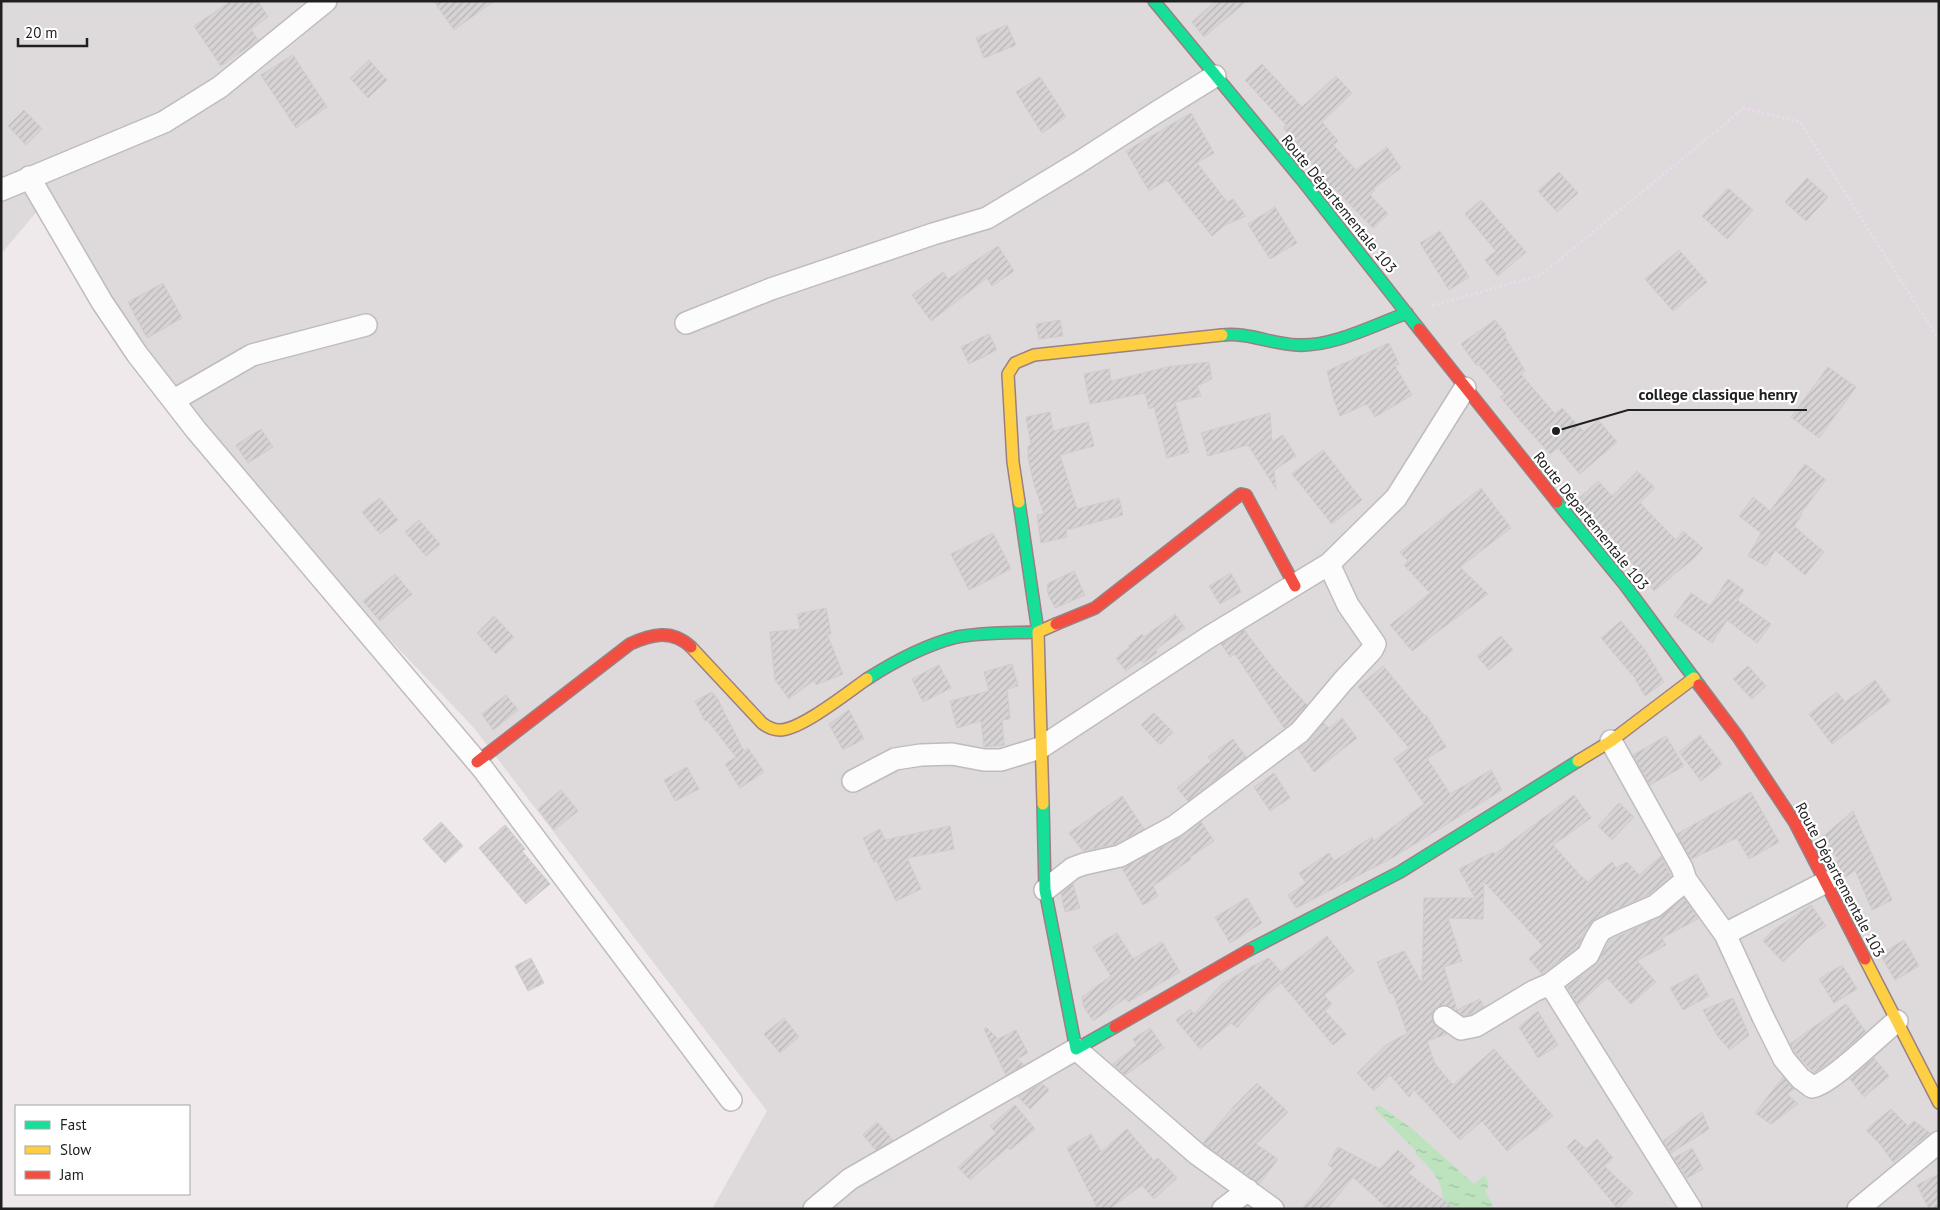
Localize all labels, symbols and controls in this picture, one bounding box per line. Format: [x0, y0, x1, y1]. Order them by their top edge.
scale bar [18, 15, 86, 47]
text: 20 m [25, 23, 58, 42]
street label: Route Départementale 103 [1278, 130, 1401, 277]
callout: college classique henry [1628, 379, 1807, 410]
text: college classique henry [1638, 384, 1798, 404]
street label: Route Départementale 103 [1530, 447, 1653, 594]
street label: Route Départementale 103 [1791, 799, 1889, 961]
legend [15, 1105, 190, 1195]
text: Fast [60, 1115, 87, 1134]
text: Slow [60, 1140, 91, 1159]
text: Jam [59, 1165, 84, 1184]

